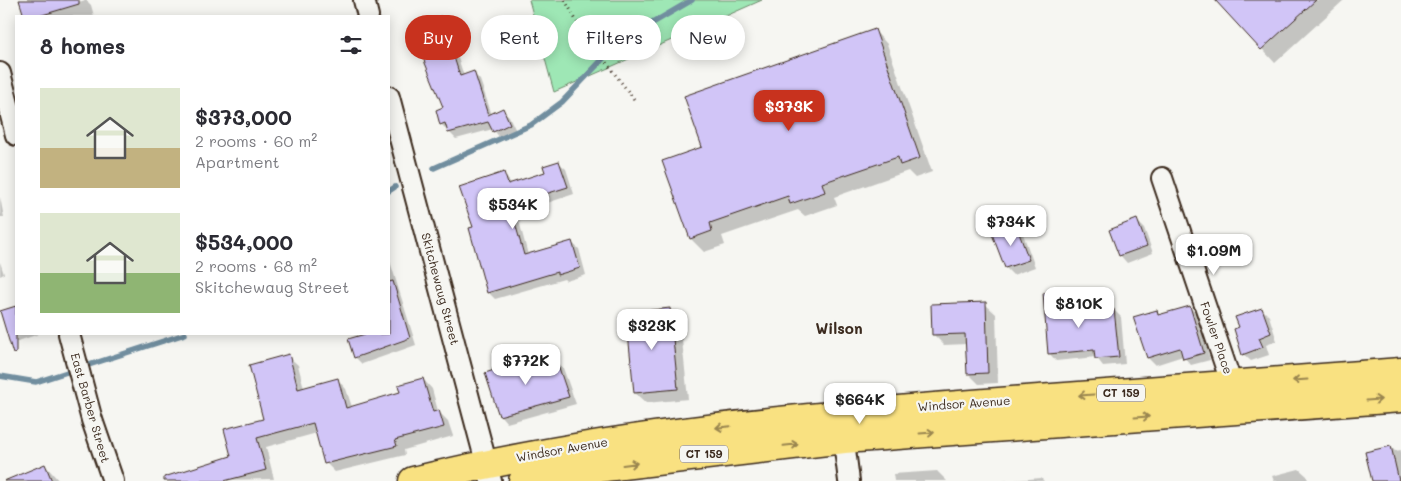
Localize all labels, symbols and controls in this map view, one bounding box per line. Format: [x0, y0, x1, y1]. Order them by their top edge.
chip: Buy [405, 15, 471, 60]
chip: Rent [481, 15, 558, 60]
chip: Filters [568, 15, 661, 60]
chip: New [671, 15, 745, 60]
icon: filters [337, 31, 365, 59]
text: 8 homes [40, 32, 125, 59]
pin: $373K [754, 90, 824, 132]
text: $373K [765, 95, 813, 116]
text: $373,000 [195, 103, 292, 130]
icon: home [80, 108, 140, 168]
text: 2 rooms · 60 m² [195, 130, 317, 151]
text: Apartment [195, 151, 280, 172]
pin: $534K [478, 188, 548, 230]
text: $534K [488, 193, 538, 214]
pin: $734K [976, 204, 1046, 247]
text: $734K [986, 210, 1036, 231]
text: $534,000 [195, 228, 293, 255]
street label: Skitchewaug Street [418, 231, 464, 347]
icon: home [80, 233, 140, 293]
pin: $1.09M [1173, 234, 1255, 276]
text: $1.09M [1187, 239, 1241, 260]
text: 2 rooms · 68 m² [195, 255, 317, 276]
text: Skitchewaug Street [195, 276, 349, 297]
pin: $810K [1044, 286, 1114, 329]
text: $810K [1055, 292, 1103, 313]
street label: Fowler Place [1197, 299, 1237, 376]
pin: $323K [617, 308, 687, 351]
text: $323K [628, 314, 676, 335]
district label: Wilson [815, 318, 863, 338]
pin: $772K [491, 344, 561, 386]
text: $772K [502, 349, 550, 370]
street label: East Barber Street [68, 351, 114, 464]
one-way arrow [1292, 375, 1308, 384]
pin: $664K [825, 382, 895, 425]
road number: CT 159 [1097, 384, 1145, 402]
text: $664K [835, 388, 885, 409]
one-way arrow [1078, 391, 1094, 400]
street label: Windsor Avenue [917, 392, 1011, 414]
one-way arrow [1365, 396, 1381, 405]
one-way arrow [1133, 412, 1149, 422]
one-way arrow [715, 422, 731, 432]
one-way arrow [919, 428, 935, 437]
street label: Windsor Avenue [515, 433, 609, 465]
one-way arrow [783, 440, 799, 450]
road number: CT 159 [680, 446, 728, 462]
one-way arrow [621, 458, 637, 468]

